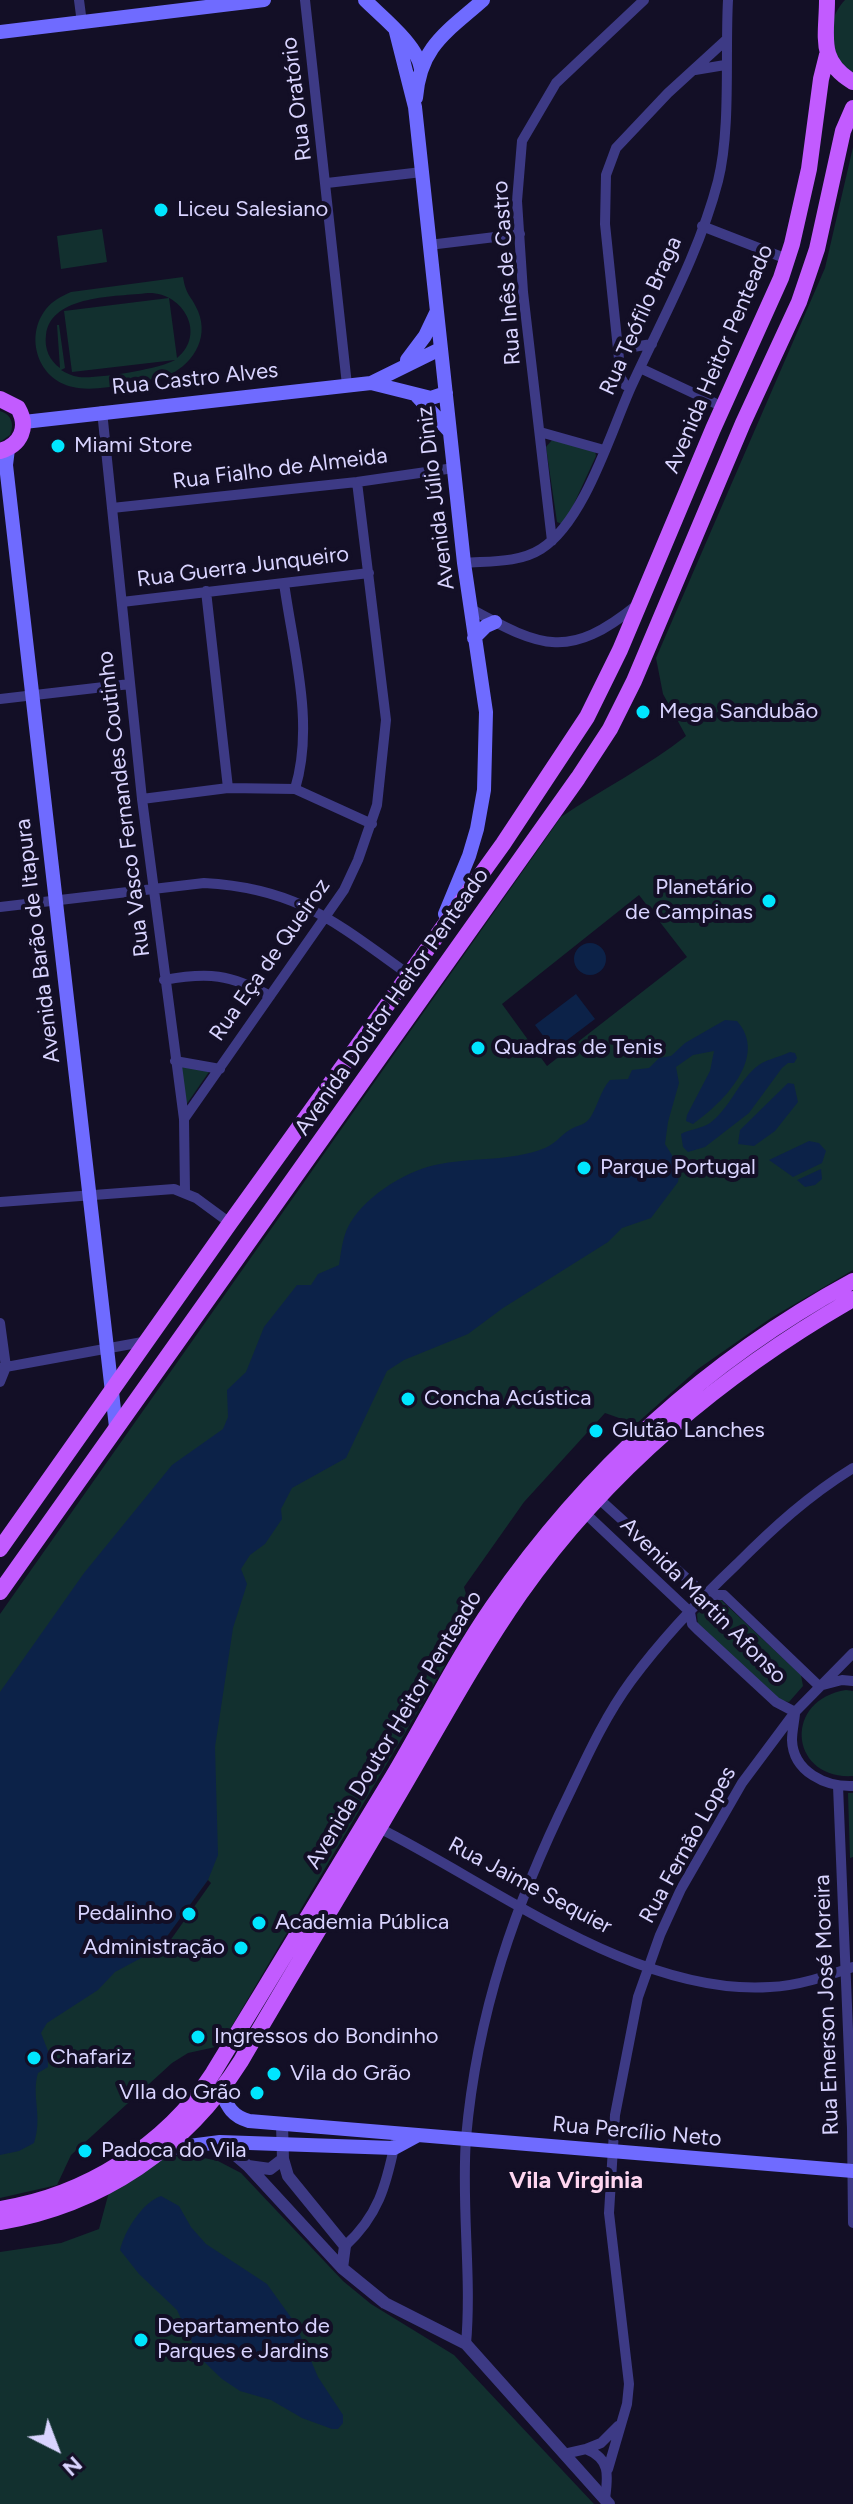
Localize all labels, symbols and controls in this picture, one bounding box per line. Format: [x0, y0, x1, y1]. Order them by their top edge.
street label: Rua Oratório [276, 35, 318, 163]
street label: Rua Inês de Castro [487, 180, 527, 366]
place label: Liceu Salesiano [177, 197, 328, 223]
marker: Liceu Salesiano [152, 201, 170, 219]
street label: Rua Teófilo Braga [594, 233, 688, 399]
street label: Avenida Heitor Penteado [659, 241, 779, 477]
street label: Rua Castro Alves [110, 357, 280, 401]
street label: Avenida Júlio Diniz [412, 405, 460, 591]
place label: Miami Store [74, 433, 192, 459]
marker: Miami Store [49, 437, 67, 455]
street label: Rua Fialho de Almeida [171, 443, 389, 495]
street label: Rua Guerra Junqueiro [135, 541, 351, 593]
street label: Rua Vasco Fernandes Coutinho [92, 650, 156, 958]
place label: Mega Sandubão [659, 699, 818, 725]
marker: Mega Sandubão [634, 703, 652, 721]
street label: Avenida Barão de Itapura [10, 817, 66, 1065]
street label: Avenida Doutor Heitor Penteado [289, 863, 495, 1141]
street label: Rua Eça de Queiroz [204, 874, 336, 1046]
place label: Planetário de Campinas [625, 875, 753, 926]
marker: Planetário de Campinas [760, 892, 778, 910]
place label: Quadras de Tenis [494, 1035, 663, 1061]
marker: Quadras de Tenis [469, 1039, 487, 1057]
place label: Parque Portugal [600, 1155, 756, 1181]
marker: Parque Portugal [575, 1159, 593, 1177]
place label: Concha Acústica [424, 1386, 591, 1412]
marker: Concha Acústica [399, 1390, 417, 1408]
place label: Glutão Lanches [612, 1418, 765, 1444]
marker: Glutão Lanches [587, 1422, 605, 1440]
street label: Avenida Martin Afonso [614, 1512, 792, 1690]
street label: Avenida Doutor Heitor Penteado [300, 1586, 488, 1874]
street label: Rua Fernão Lopes [634, 1762, 742, 1928]
street label: Rua Jaime Sequier [444, 1832, 616, 1940]
street label: Rua Emerson José Moreira [809, 1874, 845, 2136]
place label: Pedalinho [77, 1901, 173, 1927]
marker: Pedalinho [180, 1905, 198, 1923]
place label: Academia Pública [275, 1910, 449, 1936]
marker: Academia Pública [250, 1914, 268, 1932]
place label: Administração [83, 1935, 225, 1961]
marker: Administração [232, 1939, 250, 1957]
place label: Ingressos do Bondinho [214, 2024, 438, 2050]
marker: Ingressos do Bondinho [189, 2028, 207, 2046]
place label: Chafariz [50, 2045, 132, 2071]
marker: Chafariz [25, 2049, 43, 2067]
place label: Vila do Grão [290, 2061, 411, 2087]
marker: Vila do Grão [265, 2065, 283, 2083]
place label: VIla do Grão [119, 2080, 241, 2106]
marker: VIla do Grão [248, 2084, 266, 2102]
street label: Rua Percílio Neto [551, 2111, 723, 2153]
place label: Padoca do Vila [101, 2138, 246, 2164]
marker: Padoca do Vila [76, 2142, 94, 2160]
district label: Vila Virginia [509, 2167, 643, 2195]
place label: Departamento de Parques e Jardins [157, 2314, 330, 2366]
marker: Departamento de Parques e Jardins [132, 2331, 150, 2349]
north arrow [16, 2408, 96, 2488]
text: N [57, 2450, 88, 2482]

